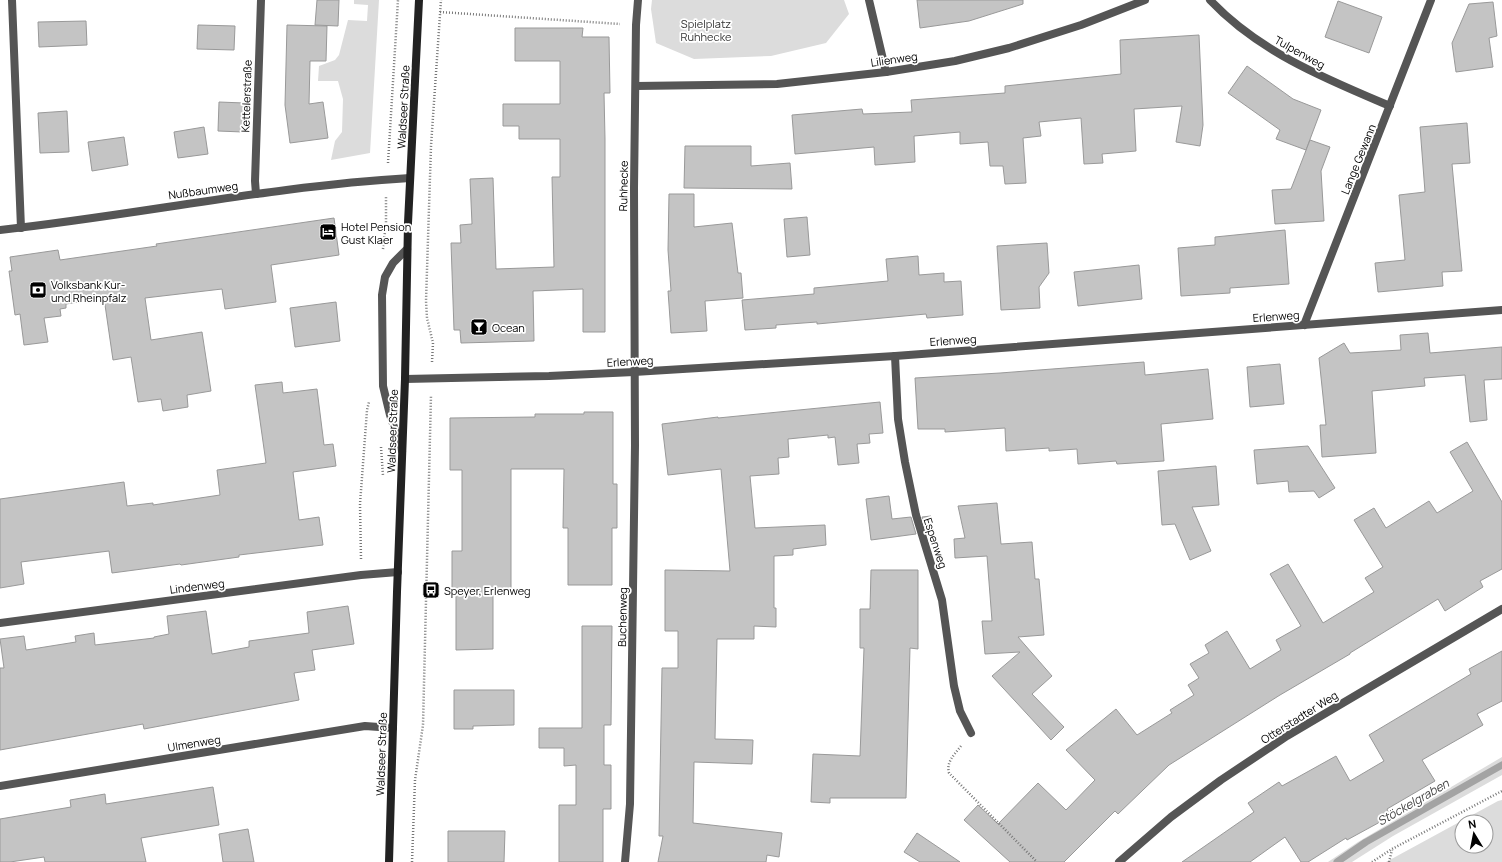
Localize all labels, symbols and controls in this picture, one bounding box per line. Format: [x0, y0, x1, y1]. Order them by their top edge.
park label: Spielplatz Ruhhecke [681, 16, 732, 44]
street label: Tulpenweg [1272, 32, 1328, 72]
street label: Lilienweg [870, 48, 918, 70]
street label: Kettelerstraße [237, 59, 255, 133]
street label: Waldseer Straße [393, 64, 413, 149]
street label: Lange Gewann [1337, 122, 1379, 196]
street label: Ruhhecke [615, 160, 631, 212]
street label: Nußbaumweg [167, 178, 239, 202]
place label: Hotel Pension Gust Klaer [341, 219, 411, 247]
hotel icon: Hotel Pension Gust Klaer [318, 222, 338, 242]
place label: Volksbank Kur- und Rheinpfalz [51, 277, 127, 305]
bank icon: Volksbank Kur- und Rheinpfalz [28, 280, 48, 300]
street label: Erlenweg [1252, 307, 1300, 325]
bar icon: Ocean [469, 317, 489, 337]
place label: Ocean [492, 320, 525, 335]
street label: Erlenweg [929, 331, 977, 349]
street label: Erlenweg [606, 352, 654, 370]
street label: Waldseer Straße [383, 388, 401, 473]
street label: Espenweg [921, 516, 951, 570]
street label: Lindenweg [169, 575, 225, 597]
bus stop icon: Speyer, Erlenweg [421, 580, 441, 600]
place label: Speyer, Erlenweg [444, 583, 531, 598]
street label: Buchenweg [614, 587, 630, 647]
street label: Otterstadter Weg [1258, 687, 1340, 747]
street label: Waldseer Straße [372, 711, 390, 796]
street label: Ulmenweg [166, 731, 222, 755]
water label: Stöckelgraben [1374, 774, 1453, 829]
north arrow [1454, 814, 1494, 854]
text: N [1467, 816, 1477, 832]

